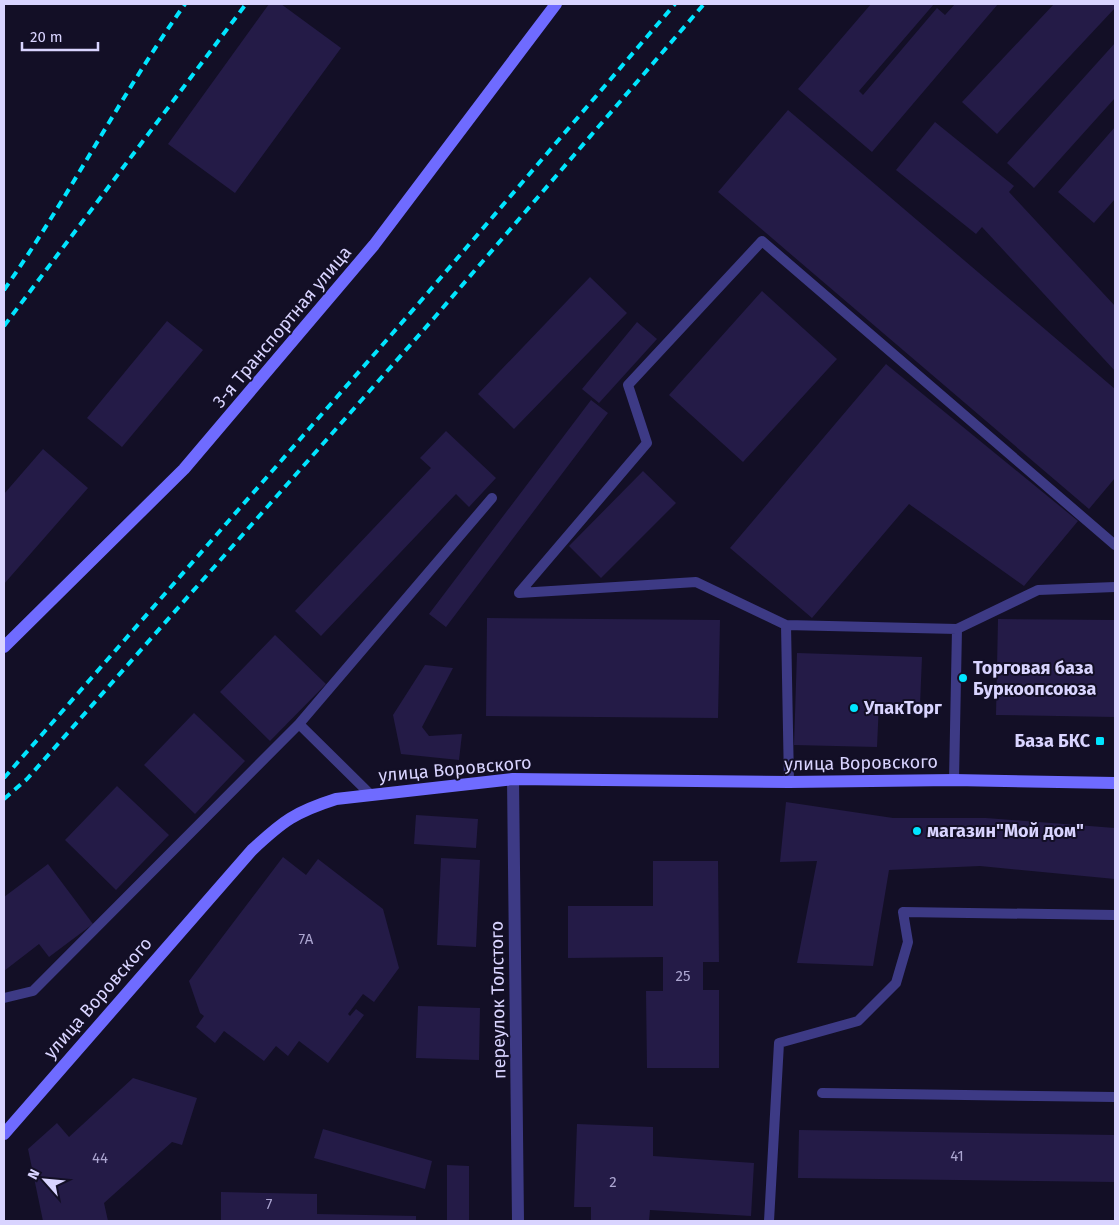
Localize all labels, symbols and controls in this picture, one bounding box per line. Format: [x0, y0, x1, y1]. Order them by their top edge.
scale bar [22, 20, 99, 52]
text: 20 m [30, 28, 63, 46]
street label: 3-я Транспортная улица [208, 242, 356, 412]
place label: Торговая база Буркоопсоюза [973, 657, 1096, 700]
marker: Торговая база Буркоопсоюза [957, 672, 969, 684]
place label: УпакТорг [863, 697, 942, 719]
marker: УпакТорг [848, 702, 860, 714]
place label: База БКС [1015, 730, 1091, 752]
marker: База БКС [1094, 735, 1106, 747]
street label: улица Воровского [377, 751, 533, 787]
street label: улица Воровского [784, 751, 938, 775]
place label: магазин"Мой дом" [927, 820, 1084, 842]
marker: магазин"Мой дом" [911, 825, 923, 837]
street label: переулок Толстого [486, 921, 510, 1079]
house number: 7А [299, 930, 314, 948]
street label: улица Воровского [39, 933, 157, 1063]
house number: 25 [676, 967, 690, 985]
house number: 41 [950, 1147, 964, 1165]
house number: 44 [92, 1149, 108, 1167]
north arrow [20, 1155, 70, 1205]
text: N [24, 1166, 44, 1182]
house number: 2 [609, 1173, 617, 1191]
house number: 7 [266, 1195, 273, 1213]

